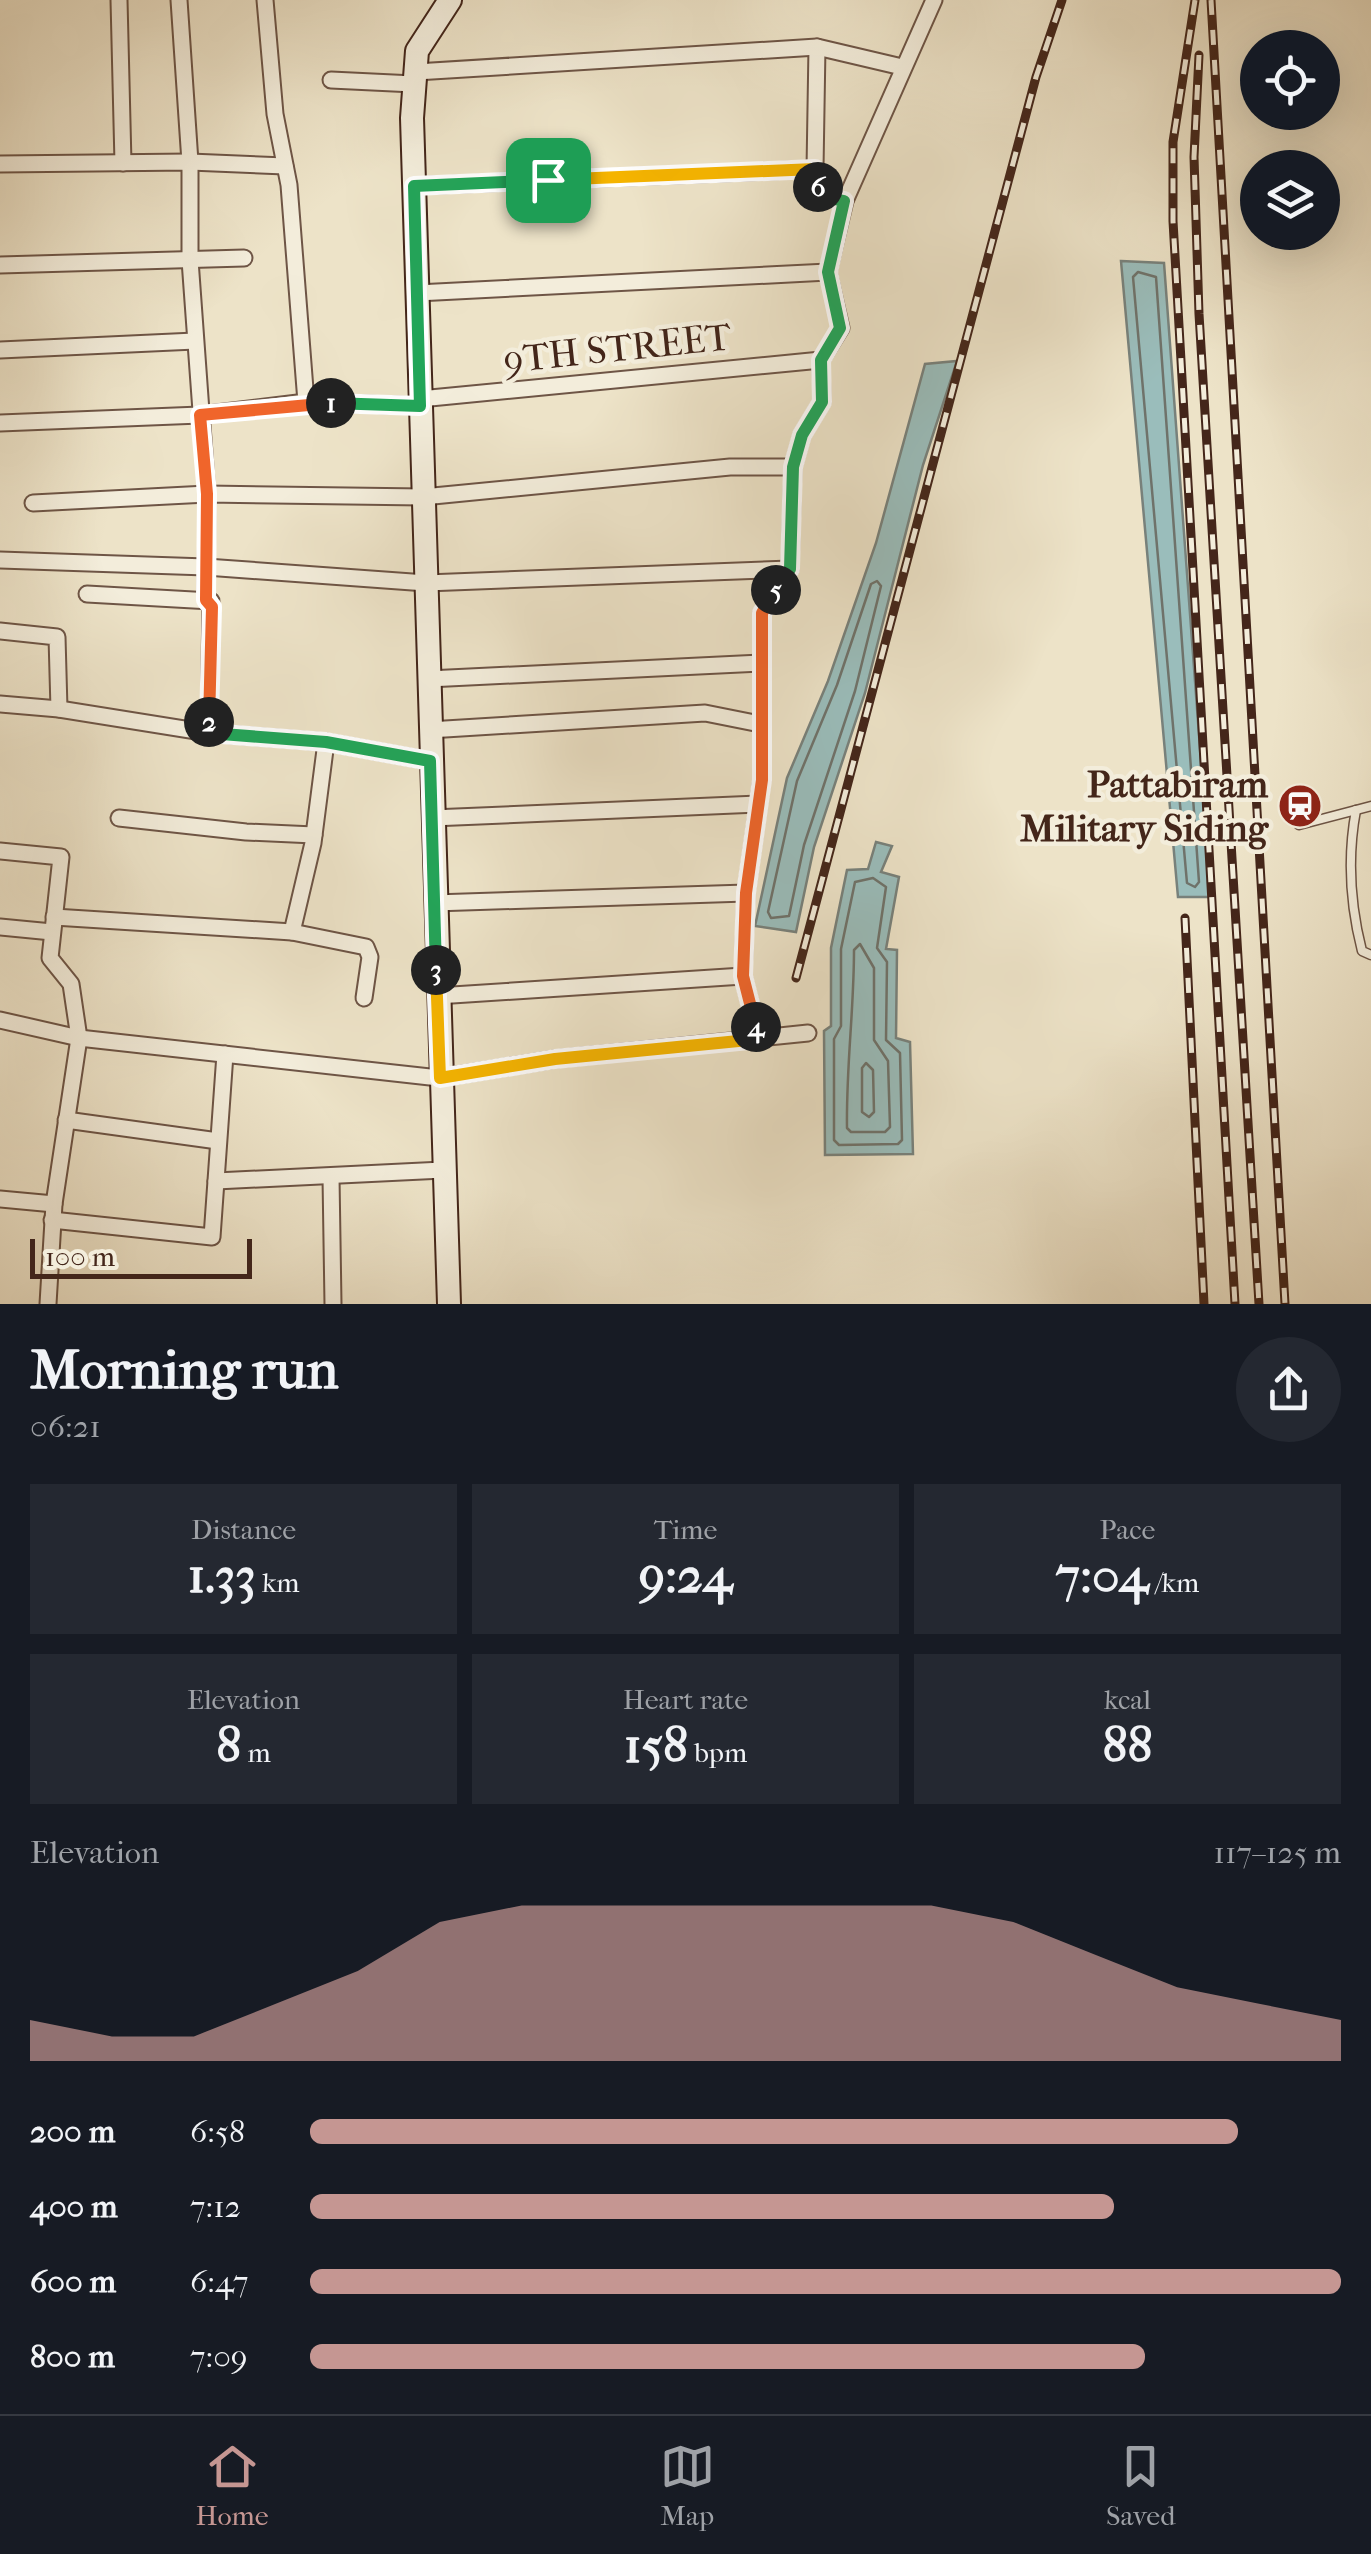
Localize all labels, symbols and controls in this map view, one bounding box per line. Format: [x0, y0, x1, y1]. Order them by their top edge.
map controls [1240, 30, 1340, 250]
button: locate [1240, 30, 1340, 130]
pin [506, 138, 591, 223]
button: layers [1240, 150, 1340, 250]
icon: arrive [521, 153, 576, 208]
pin: 6 [793, 162, 843, 212]
text: 6 [810, 170, 826, 203]
street label: 9TH STREET [501, 314, 733, 383]
pin: 1 [306, 378, 356, 428]
text: 1 [326, 386, 336, 419]
pin: 5 [751, 565, 801, 615]
text: 5 [770, 573, 782, 606]
pin: 2 [184, 697, 234, 747]
text: 2 [202, 705, 216, 738]
place label: Pattabiram Military Siding [1020, 762, 1270, 851]
station icon: Pattabiram Military Siding [1277, 783, 1323, 829]
pin: 3 [411, 945, 461, 995]
text: 3 [430, 953, 442, 986]
pin: 4 [731, 1002, 781, 1052]
text: 4 [748, 1010, 764, 1043]
scale bar [30, 1234, 252, 1278]
text: 100 m [45, 1240, 115, 1273]
button: share [1236, 1337, 1341, 1442]
text: Morning run [30, 1338, 338, 1402]
text: 06:21 [30, 1408, 101, 1445]
text: Distance [191, 1513, 296, 1546]
text: Time [654, 1513, 717, 1546]
text: Pace [1100, 1513, 1155, 1546]
text: 1.33 [187, 1546, 256, 1605]
text: 9:24 [639, 1546, 732, 1605]
text: 7:04 [1056, 1546, 1149, 1605]
text: km [256, 1566, 300, 1599]
text: /km [1149, 1566, 1199, 1599]
text: Elevation [187, 1683, 300, 1716]
text: Heart rate [623, 1683, 748, 1716]
text: kcal [1104, 1683, 1151, 1716]
text: 8 [216, 1716, 241, 1775]
text: 158 [624, 1716, 688, 1775]
text: 88 [1102, 1716, 1153, 1775]
text: m [241, 1736, 271, 1769]
text: bpm [688, 1736, 747, 1769]
text: Elevation [30, 1834, 159, 1871]
text: 117–125 m [1214, 1834, 1341, 1871]
text: 200 m [30, 2113, 115, 2150]
text: 6:58 [190, 2113, 245, 2150]
text: 400 m [30, 2188, 118, 2225]
text: 7:12 [190, 2188, 241, 2225]
text: 600 m [30, 2263, 116, 2300]
text: 6:47 [190, 2263, 249, 2300]
text: 800 m [30, 2338, 115, 2375]
text: 7:09 [190, 2338, 248, 2375]
tab: Home [196, 2439, 268, 2532]
tab: Map [660, 2439, 715, 2532]
tab: Saved [1106, 2439, 1175, 2532]

